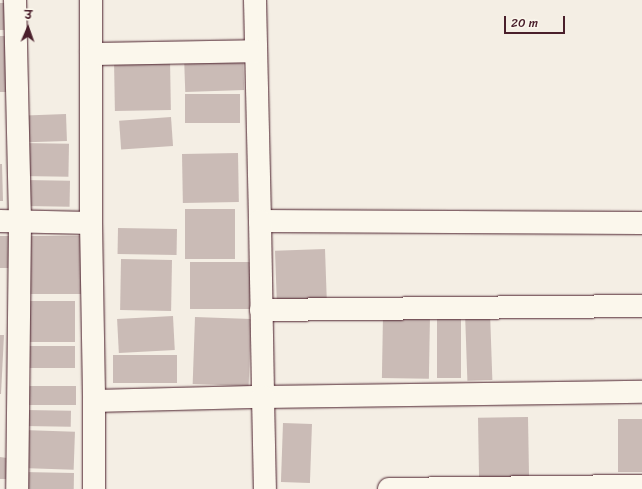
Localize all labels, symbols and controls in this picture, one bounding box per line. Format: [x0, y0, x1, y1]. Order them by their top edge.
text: उ [24, 6, 32, 25]
north arrow [8, 8, 48, 48]
scale bar [506, 8, 567, 34]
text: 20 m [511, 12, 538, 34]

